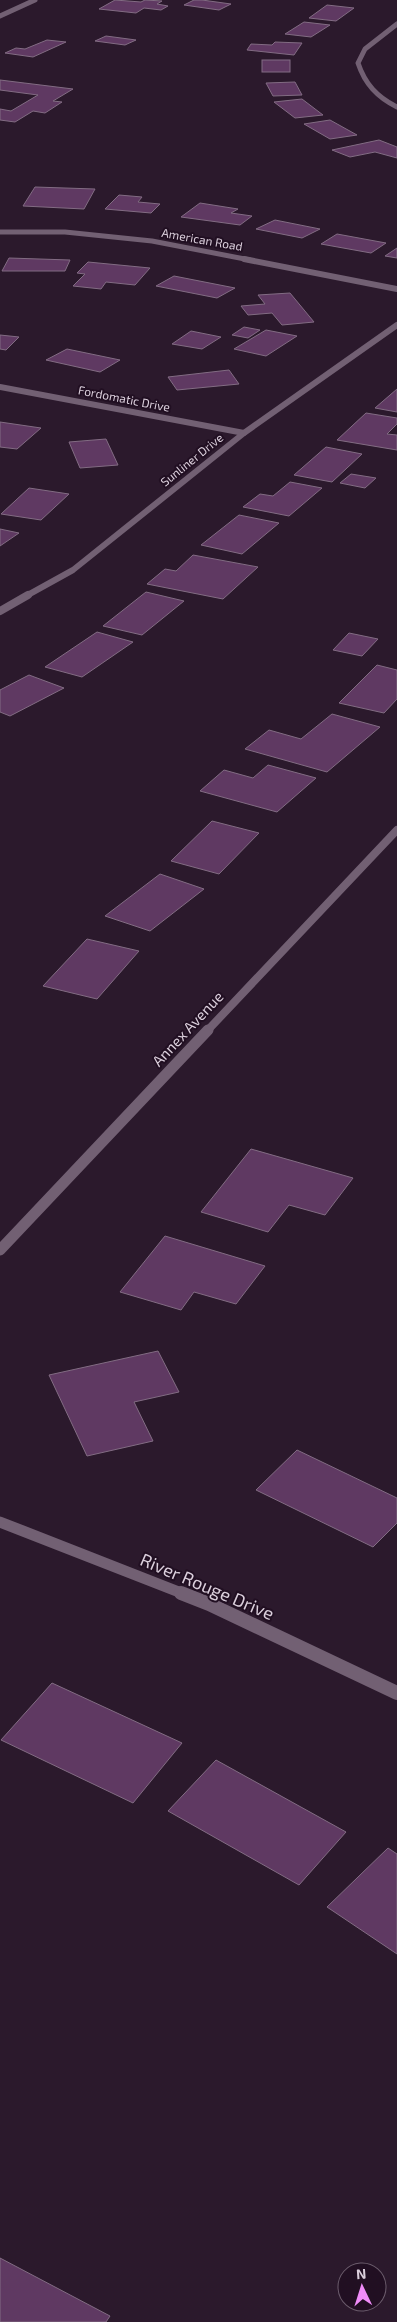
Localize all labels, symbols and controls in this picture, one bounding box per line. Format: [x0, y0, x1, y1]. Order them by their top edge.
street label: American Road [161, 225, 244, 253]
street label: Fordomatic Drive [77, 382, 171, 414]
street label: Sunliner Drive [157, 430, 225, 489]
street label: Annex Avenue [148, 987, 227, 1070]
street label: River Rouge Drive [137, 1548, 278, 1624]
north arrow [337, 2262, 387, 2312]
text: N [355, 2265, 367, 2282]

